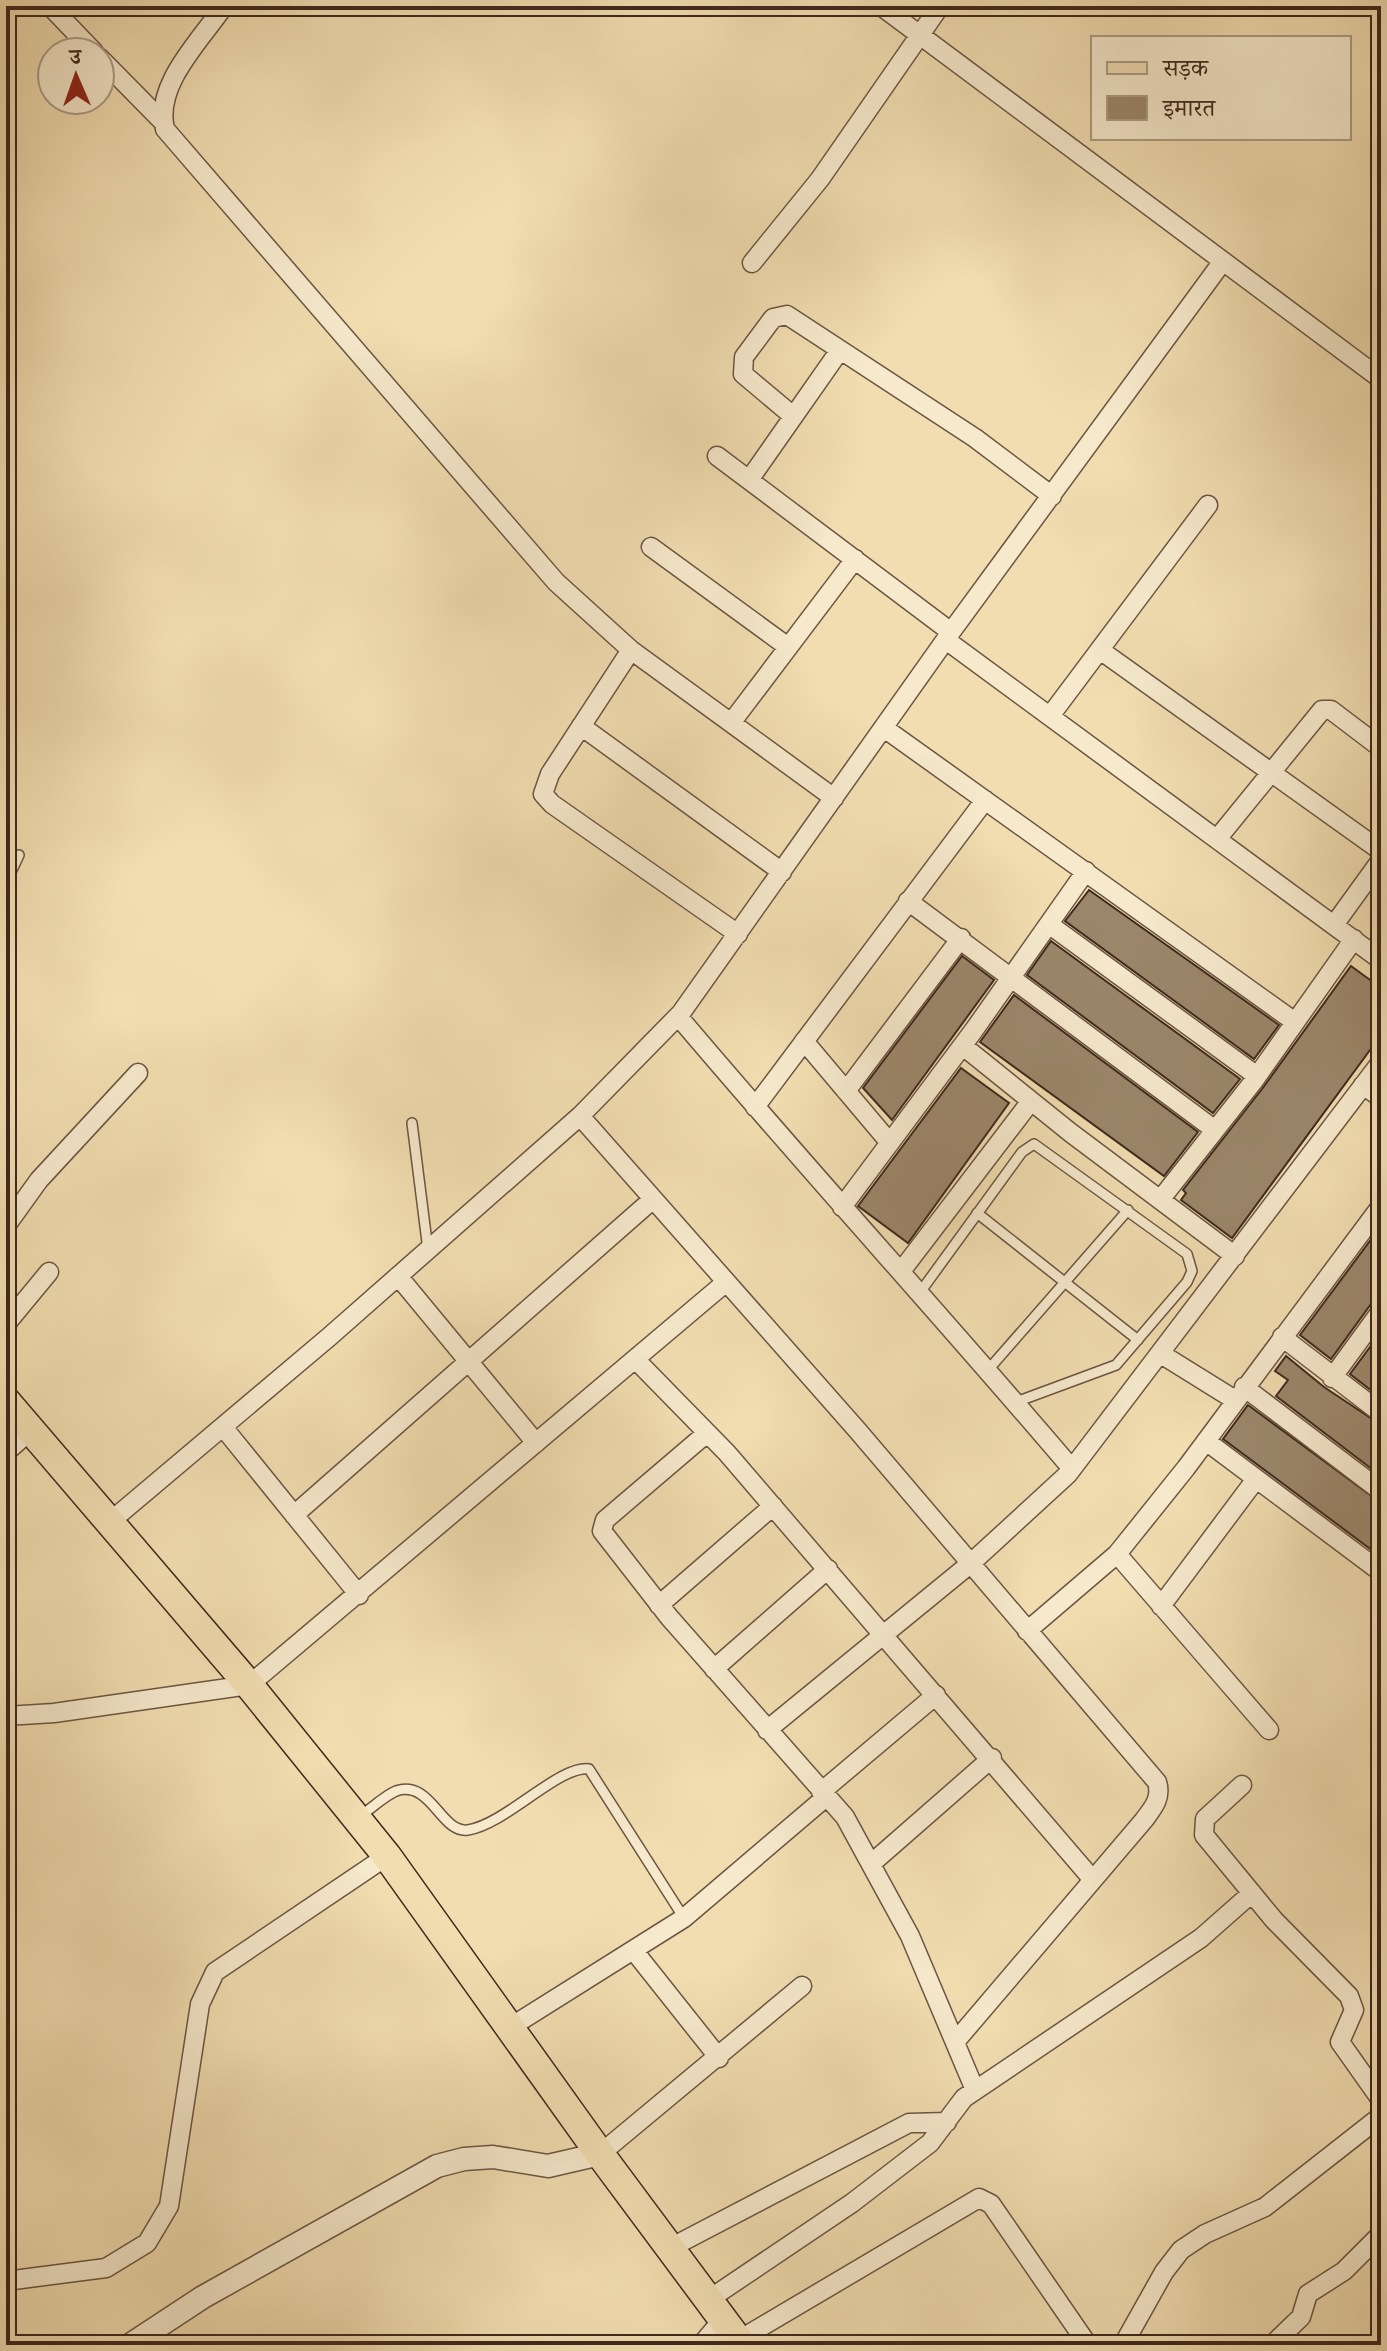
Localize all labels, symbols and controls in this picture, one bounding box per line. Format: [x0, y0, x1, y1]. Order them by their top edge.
north arrow [36, 36, 116, 116]
legend [1091, 36, 1351, 140]
text: उ [67, 43, 83, 70]
text: सड़क [1162, 53, 1210, 83]
text: इमारत [1162, 93, 1216, 123]

